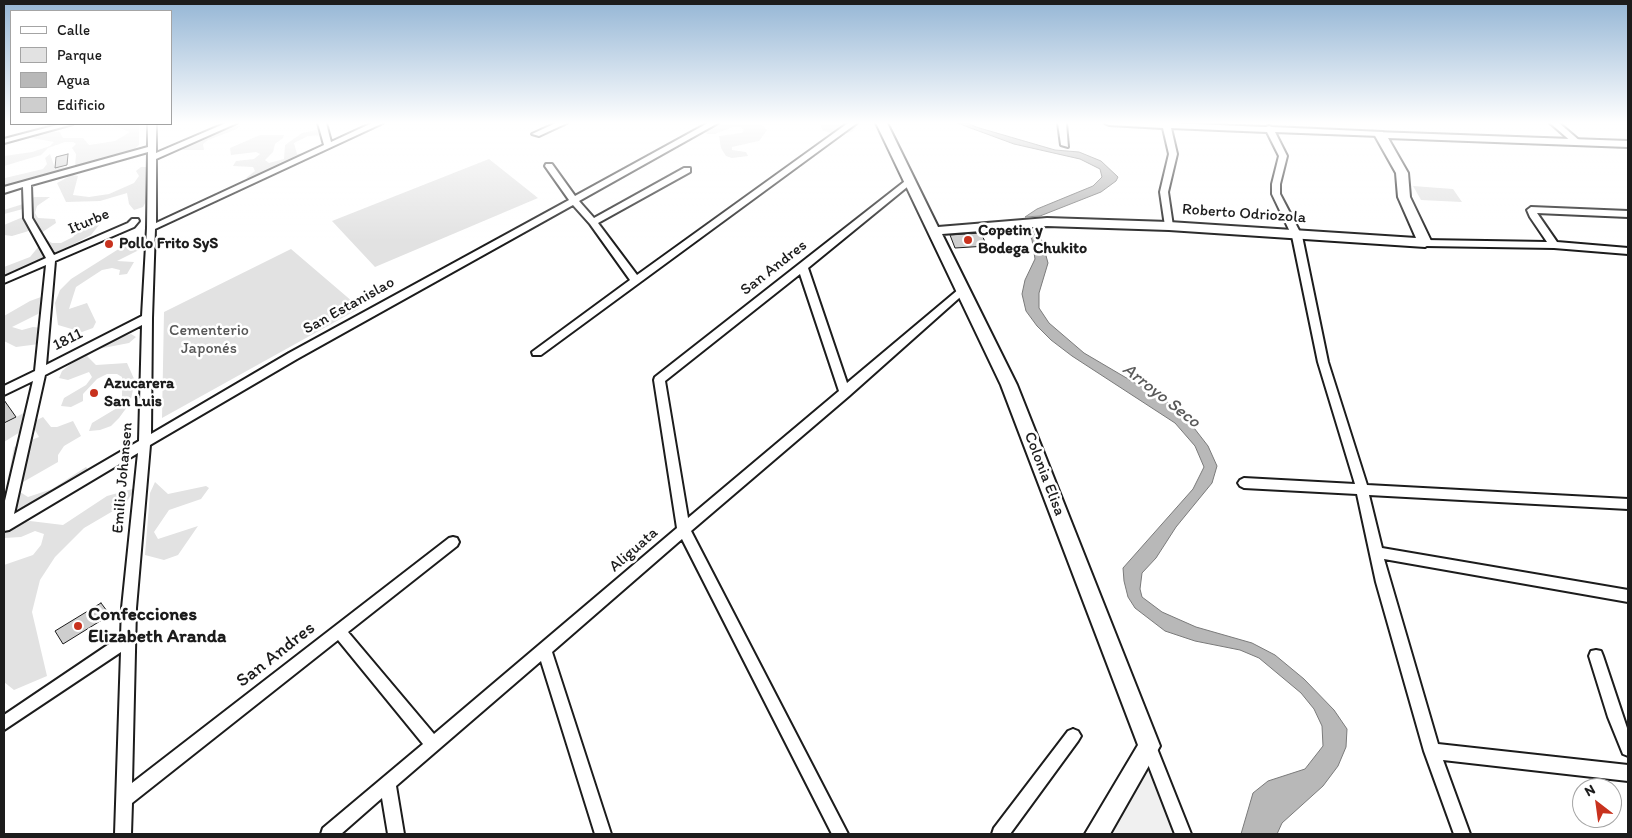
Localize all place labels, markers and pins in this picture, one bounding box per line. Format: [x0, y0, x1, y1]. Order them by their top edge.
place label: Copetin y Bodega Chukito [978, 221, 1087, 259]
place label: Pollo Frito SyS [119, 234, 218, 254]
marker: Copetin y Bodega Chukito [962, 234, 974, 246]
marker: Pollo Frito SyS [103, 238, 115, 250]
place label: Azucarera San Luis [104, 374, 174, 412]
marker: Azucarera San Luis [88, 387, 100, 399]
place label: Confecciones Elizabeth Aranda [88, 604, 226, 648]
marker: Confecciones Elizabeth Aranda [72, 620, 84, 632]

